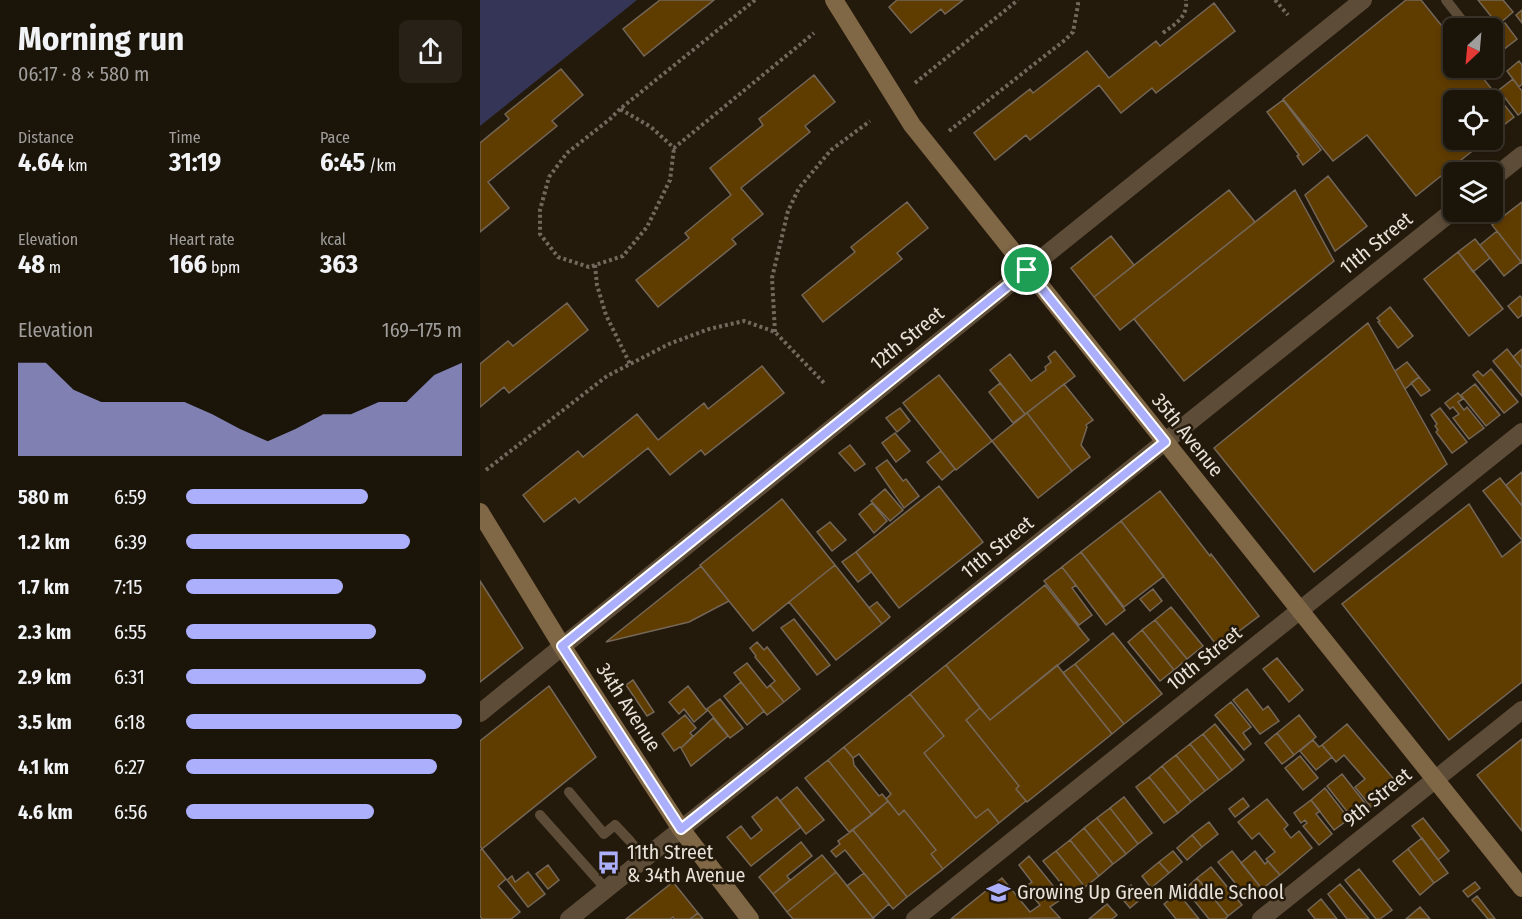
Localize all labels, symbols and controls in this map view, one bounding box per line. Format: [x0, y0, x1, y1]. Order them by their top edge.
north arrow [1443, 18, 1503, 78]
map controls [1443, 18, 1503, 222]
text: Morning run [18, 19, 184, 59]
button: share [399, 20, 462, 83]
text: 06:17 · 8 × 580 m [18, 62, 149, 86]
button: locate [1443, 90, 1503, 150]
text: Distance [18, 128, 74, 147]
text: Time [169, 128, 201, 147]
text: Pace [320, 128, 350, 147]
text: 4.64 [18, 147, 64, 178]
text: 31:19 [169, 147, 221, 178]
text: 6:45 [320, 147, 365, 178]
text: km [64, 156, 88, 175]
text: /km [365, 156, 396, 175]
button: layers [1443, 162, 1503, 222]
street label: 11th Street [1335, 206, 1417, 279]
text: Elevation [18, 230, 78, 249]
text: Heart rate [169, 230, 235, 249]
text: kcal [320, 230, 346, 249]
pin [1001, 244, 1052, 295]
text: 48 [18, 249, 45, 280]
text: 166 [169, 249, 207, 280]
text: 363 [320, 249, 358, 280]
icon: arrive [1010, 253, 1043, 286]
text: m [45, 258, 61, 277]
text: bpm [207, 258, 240, 277]
street label: 12th Street [865, 301, 949, 375]
text: Elevation [18, 318, 93, 342]
text: 169–175 m [382, 318, 462, 342]
street label: 35th Avenue [1147, 389, 1229, 481]
text: 580 m [18, 485, 69, 509]
text: 6:59 [114, 485, 147, 509]
street label: 11th Street [956, 510, 1038, 583]
text: 1.2 km [18, 530, 70, 554]
text: 6:39 [114, 530, 147, 554]
text: 1.7 km [18, 575, 69, 599]
text: 7:15 [114, 575, 143, 599]
text: 2.3 km [18, 620, 71, 644]
text: 6:55 [114, 620, 147, 644]
street label: 10th Street [1162, 620, 1247, 695]
street label: 34th Avenue [592, 658, 666, 756]
text: 2.9 km [18, 665, 71, 689]
text: 6:31 [114, 665, 145, 689]
text: 3.5 km [18, 710, 72, 734]
text: 6:18 [114, 710, 145, 734]
text: 4.1 km [18, 755, 69, 779]
text: 6:27 [114, 755, 145, 779]
street label: 9th Street [1338, 762, 1416, 832]
text: 4.6 km [18, 800, 73, 824]
text: 6:56 [114, 800, 147, 824]
place label: 11th Street & 34th Avenue [627, 840, 745, 887]
bus stop icon: 11th Street & 34th Avenue [596, 850, 622, 876]
school or university icon: Growing Up Green Middle School [986, 879, 1012, 905]
place label: Growing Up Green Middle School [1017, 880, 1284, 904]

